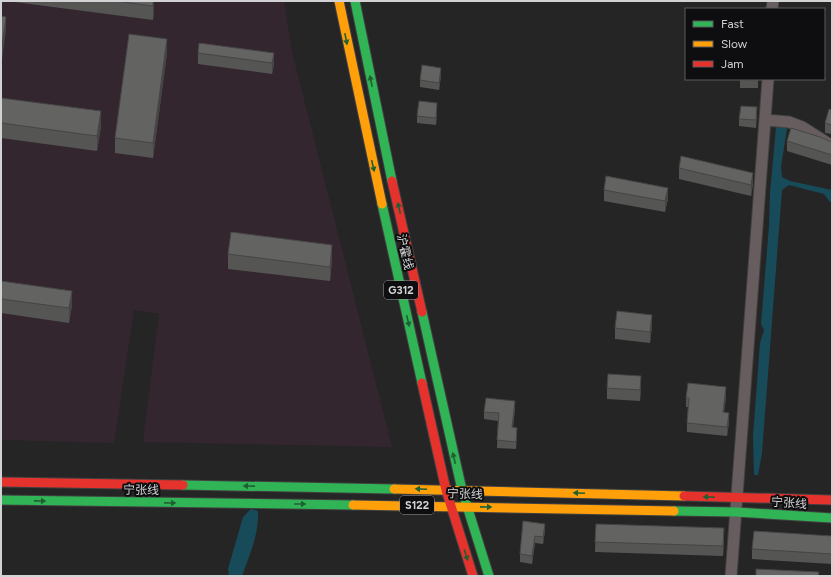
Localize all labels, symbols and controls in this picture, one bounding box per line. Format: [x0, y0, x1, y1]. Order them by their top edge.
legend [685, 8, 825, 80]
text: Fast [721, 17, 744, 31]
one-way arrow [344, 33, 350, 45]
text: Slow [721, 37, 748, 51]
text: Jam [721, 57, 744, 71]
one-way arrow [367, 75, 373, 87]
one-way arrow [371, 160, 377, 173]
one-way arrow [395, 202, 401, 214]
street label: 沪霍线 [394, 233, 416, 271]
road number: G312 [384, 281, 418, 299]
one-way arrow [405, 314, 411, 327]
one-way arrow [451, 452, 457, 464]
street label: 宁张线 [123, 483, 159, 497]
one-way arrow [242, 483, 255, 489]
one-way arrow [414, 486, 427, 492]
street label: 宁张线 [447, 486, 483, 502]
one-way arrow [573, 489, 585, 496]
one-way arrow [703, 493, 715, 500]
street label: 宁张线 [771, 495, 807, 511]
road number: S122 [400, 496, 434, 514]
one-way arrow [34, 498, 47, 504]
one-way arrow [164, 500, 177, 506]
one-way arrow [294, 501, 307, 507]
one-way arrow [480, 504, 493, 510]
one-way arrow [463, 550, 469, 562]

